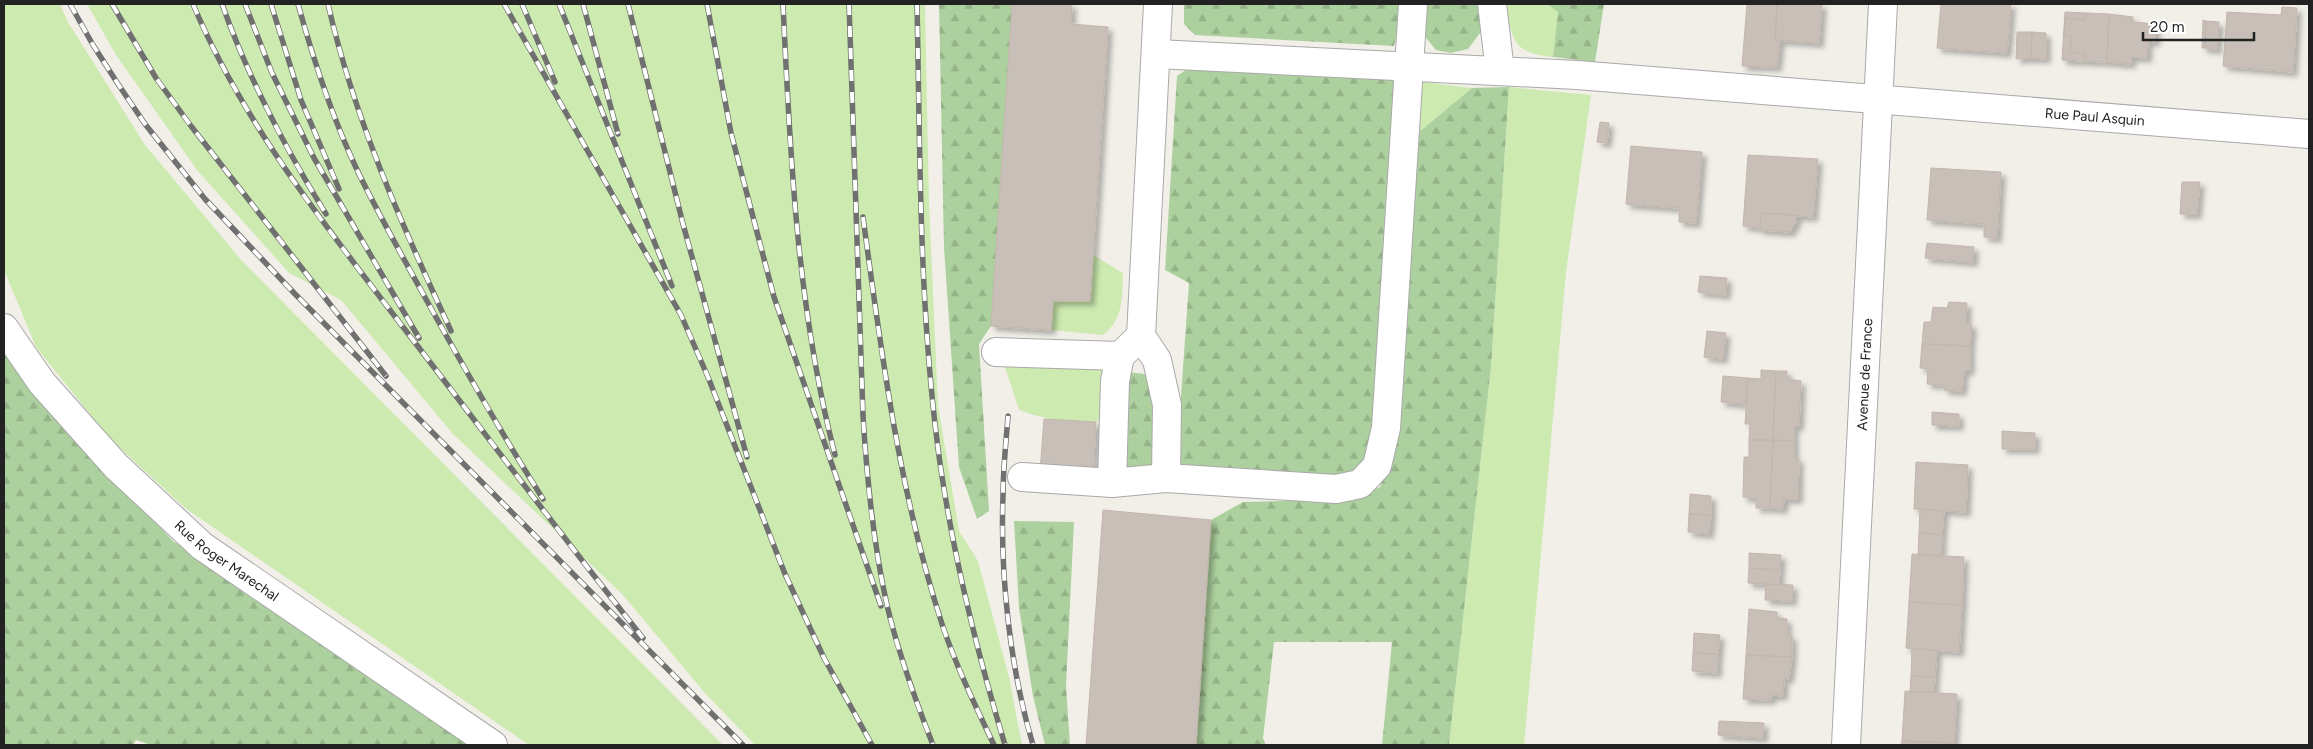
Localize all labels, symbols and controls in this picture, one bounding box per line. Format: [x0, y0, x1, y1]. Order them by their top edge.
scale bar [2143, 10, 2254, 42]
text: 20 m [2150, 18, 2184, 36]
street label: Rue Paul Asquin [2044, 105, 2146, 130]
street label: Avenue de France [1854, 317, 1876, 431]
street label: Rue Roger Marechal [171, 517, 282, 605]

